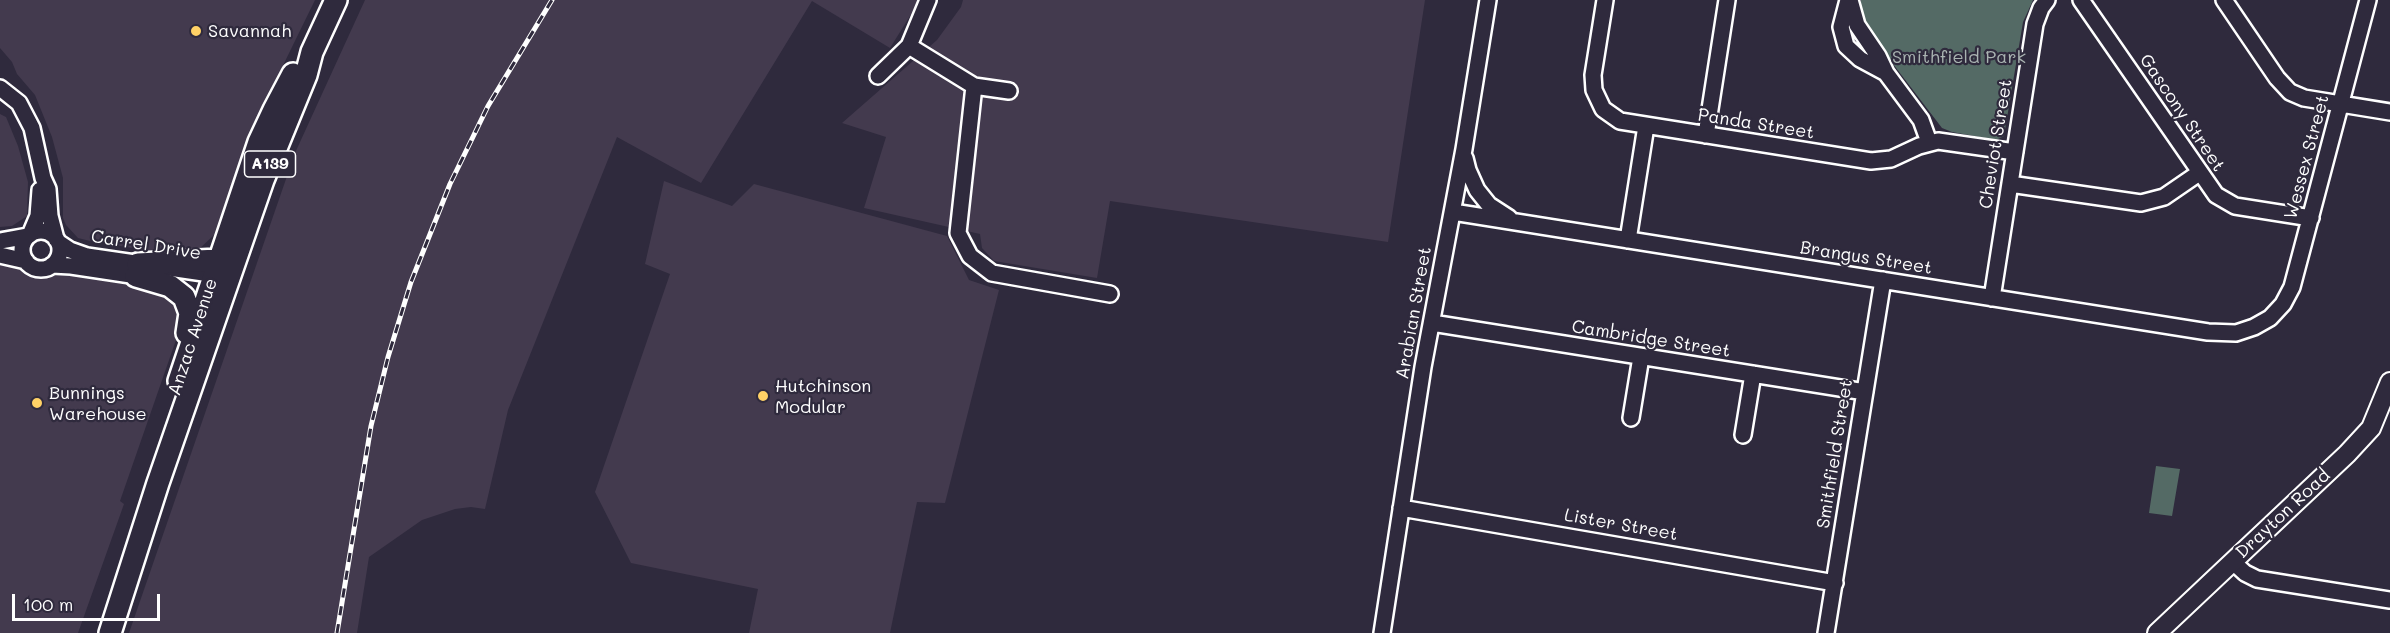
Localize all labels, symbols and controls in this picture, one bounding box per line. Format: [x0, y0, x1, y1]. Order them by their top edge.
place label: Savannah [208, 20, 291, 42]
marker: Savannah [189, 24, 203, 38]
park label: Smithfield Park [1892, 46, 2026, 68]
street label: Gascony Street [2135, 50, 2229, 176]
street label: Cheviot Street [1975, 78, 2017, 210]
street label: Wessex Street [2280, 92, 2334, 222]
street label: Panda Street [1696, 104, 1816, 144]
road number: A139 [244, 151, 296, 177]
street label: Carrel Drive [89, 226, 203, 264]
street label: Brangus Street [1798, 237, 1934, 279]
street label: Arabian Street [1392, 245, 1436, 381]
street label: Anzac Avenue [164, 276, 222, 398]
street label: Cambridge Street [1570, 316, 1732, 362]
place label: Hutchinson Modular [775, 375, 871, 418]
street label: Smithfield Street [1813, 378, 1857, 530]
place label: Bunnings Warehouse [49, 382, 147, 424]
marker: Hutchinson Modular [756, 389, 770, 403]
marker: Bunnings Warehouse [30, 396, 44, 410]
street label: Drayton Road [2231, 465, 2335, 563]
street label: Lister Street [1563, 504, 1679, 546]
scale bar [15, 582, 164, 620]
text: 100 m [23, 592, 73, 616]

